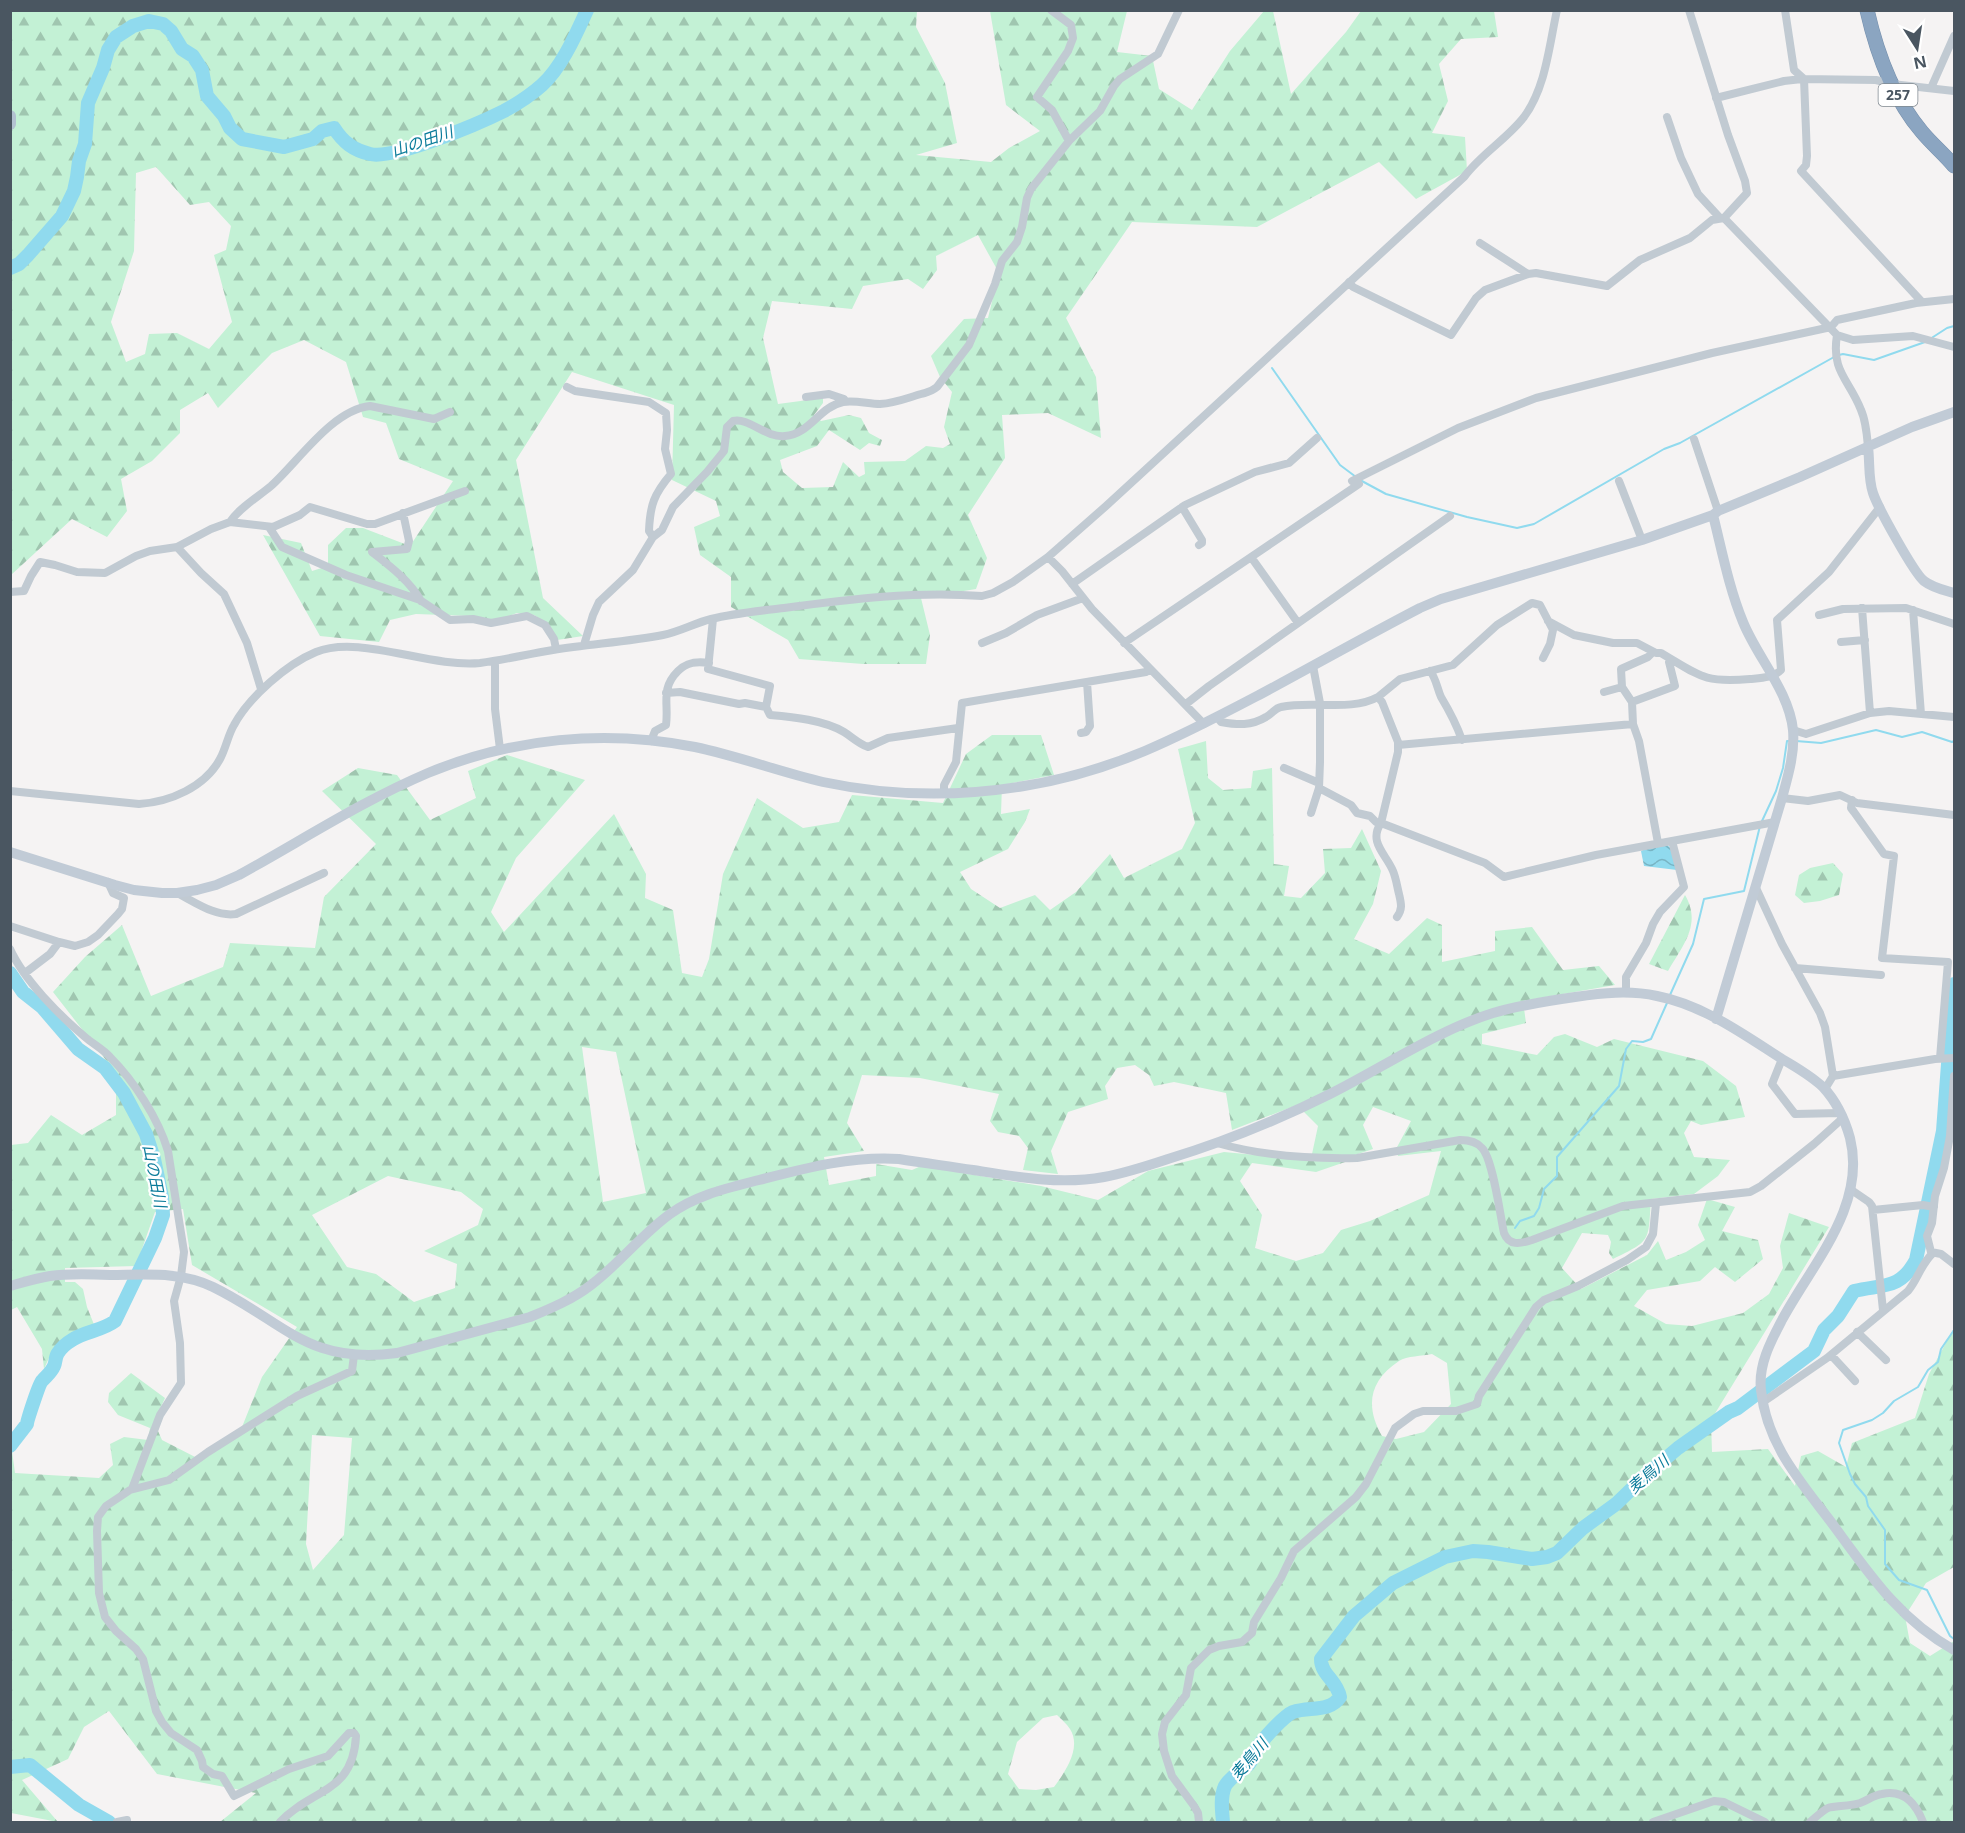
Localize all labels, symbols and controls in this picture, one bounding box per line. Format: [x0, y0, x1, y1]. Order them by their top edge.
north arrow [1887, 18, 1947, 78]
text: N [1911, 51, 1929, 75]
road number: 257 [1878, 84, 1918, 106]
water label: 山の田川 [388, 120, 458, 162]
water label: 山の田川 [138, 1142, 172, 1211]
water label: 麦鳥川 [1623, 1449, 1675, 1498]
water label: 麦鳥川 [1225, 1732, 1274, 1784]

